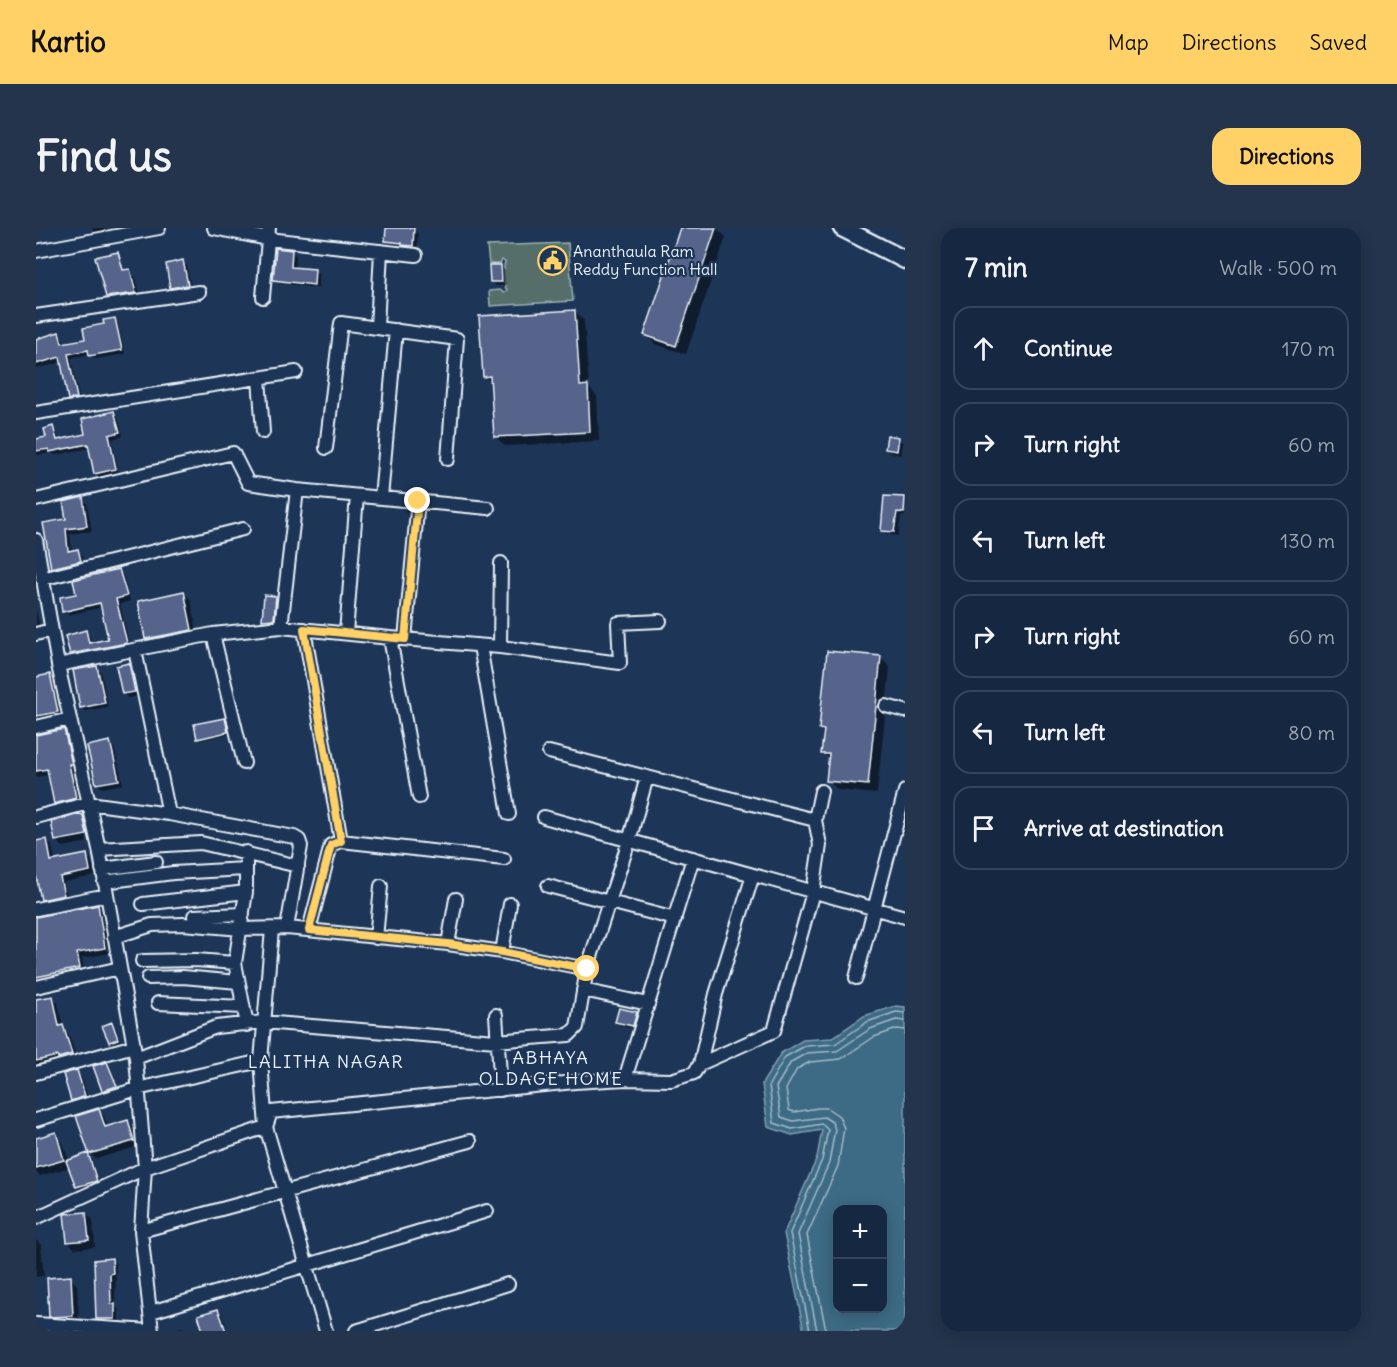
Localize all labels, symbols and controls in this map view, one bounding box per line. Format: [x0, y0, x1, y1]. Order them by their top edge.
text: Kartio [30, 24, 106, 60]
text: Map [1108, 29, 1149, 56]
text: Directions [1182, 29, 1276, 56]
text: Saved [1309, 29, 1367, 56]
button: Directions [1212, 128, 1361, 185]
text: Find us [36, 130, 172, 182]
place label: Ananthaula Ram Reddy Function Hall [573, 241, 717, 279]
public building icon: Ananthaula Ram Reddy Function Hall [536, 244, 568, 276]
text: 7 min [965, 251, 1028, 284]
text: Walk · 500 m [1219, 255, 1337, 280]
icon: ahead [967, 332, 1000, 365]
text: Continue [1024, 334, 1113, 362]
text: 170 m [1282, 336, 1335, 361]
icon: right [967, 428, 1000, 461]
text: Turn right [1024, 430, 1120, 458]
text: 60 m [1288, 432, 1335, 457]
route end [404, 487, 430, 513]
icon: left [967, 524, 1000, 557]
text: Turn left [1024, 526, 1105, 554]
text: 130 m [1280, 528, 1335, 553]
icon: right [967, 620, 1000, 653]
text: Turn right [1024, 622, 1120, 650]
text: 60 m [1288, 624, 1335, 649]
icon: left [967, 716, 1000, 749]
text: Turn left [1024, 718, 1105, 746]
text: 80 m [1288, 720, 1335, 745]
icon: arrive [967, 812, 1000, 845]
text: Arrive at destination [1024, 814, 1224, 842]
route start [573, 955, 599, 981]
district label: ABHAYA OLDAGE HOME [479, 1046, 623, 1090]
district label: LALITHA NAGAR [248, 1050, 404, 1073]
map controls [833, 1205, 887, 1313]
button: + [833, 1205, 887, 1259]
button: − [833, 1259, 887, 1313]

